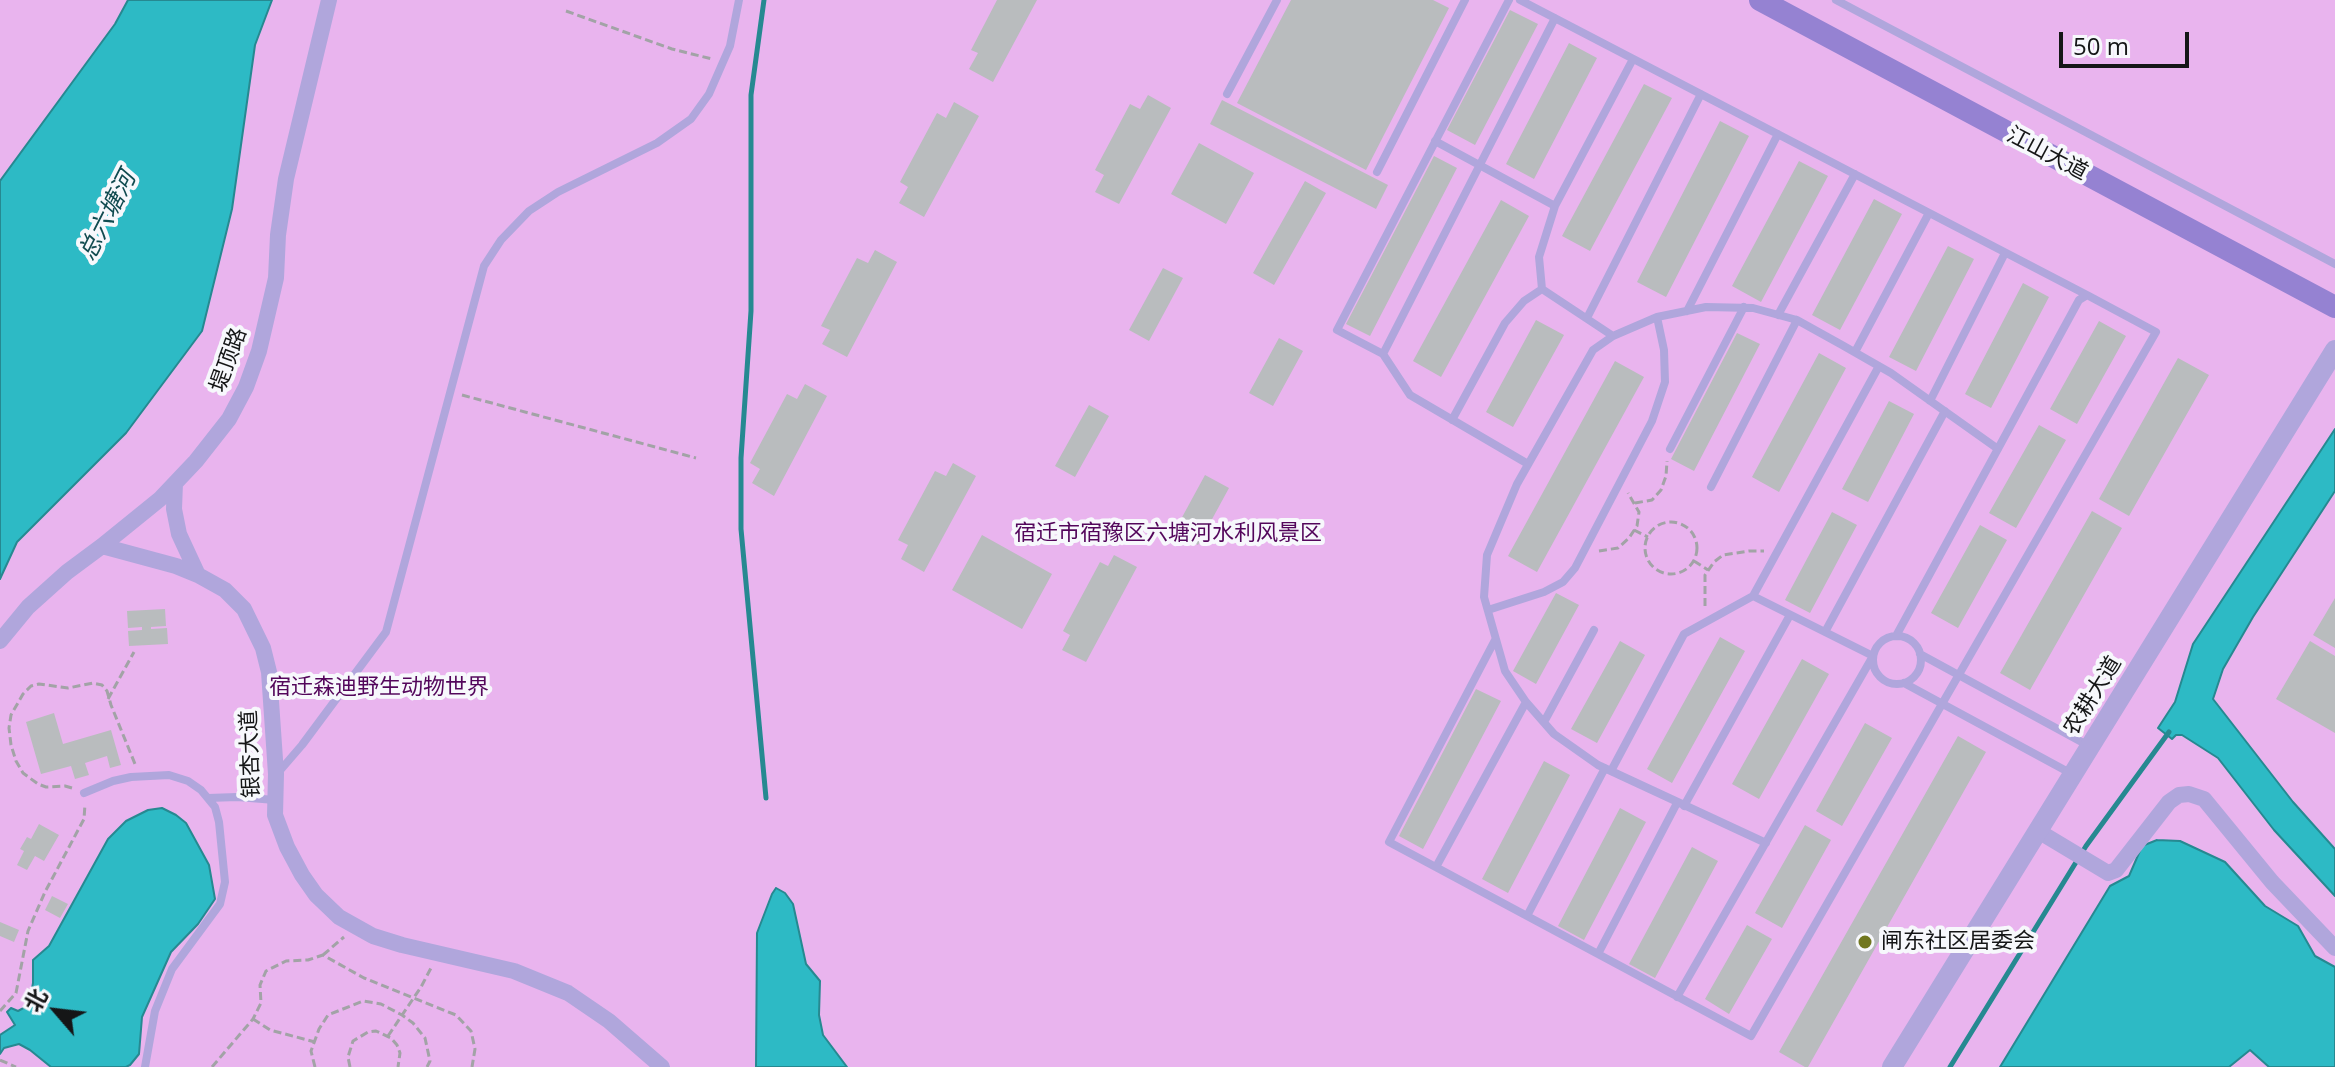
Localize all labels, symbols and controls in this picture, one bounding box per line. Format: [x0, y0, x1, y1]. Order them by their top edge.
scale bar [2063, 16, 2193, 66]
text: 50 m [2073, 29, 2129, 62]
street label: 江山大道 [2002, 122, 2092, 186]
water label: 总六塘河 [73, 167, 143, 265]
street label: 堤顶路 [205, 324, 253, 396]
park label: 宿迁市宿豫区六塘河水利风景区 [1014, 521, 1322, 547]
street label: 农耕大道 [2058, 652, 2128, 740]
park label: 宿迁森迪野生动物世界 [269, 675, 489, 701]
street label: 银杏大道 [236, 710, 266, 798]
place label: 闸东社区居委会 [1881, 929, 2035, 955]
marker: 闸东社区居委会 [1856, 933, 1874, 951]
north arrow [16, 971, 96, 1051]
text: 北 [16, 983, 53, 1017]

